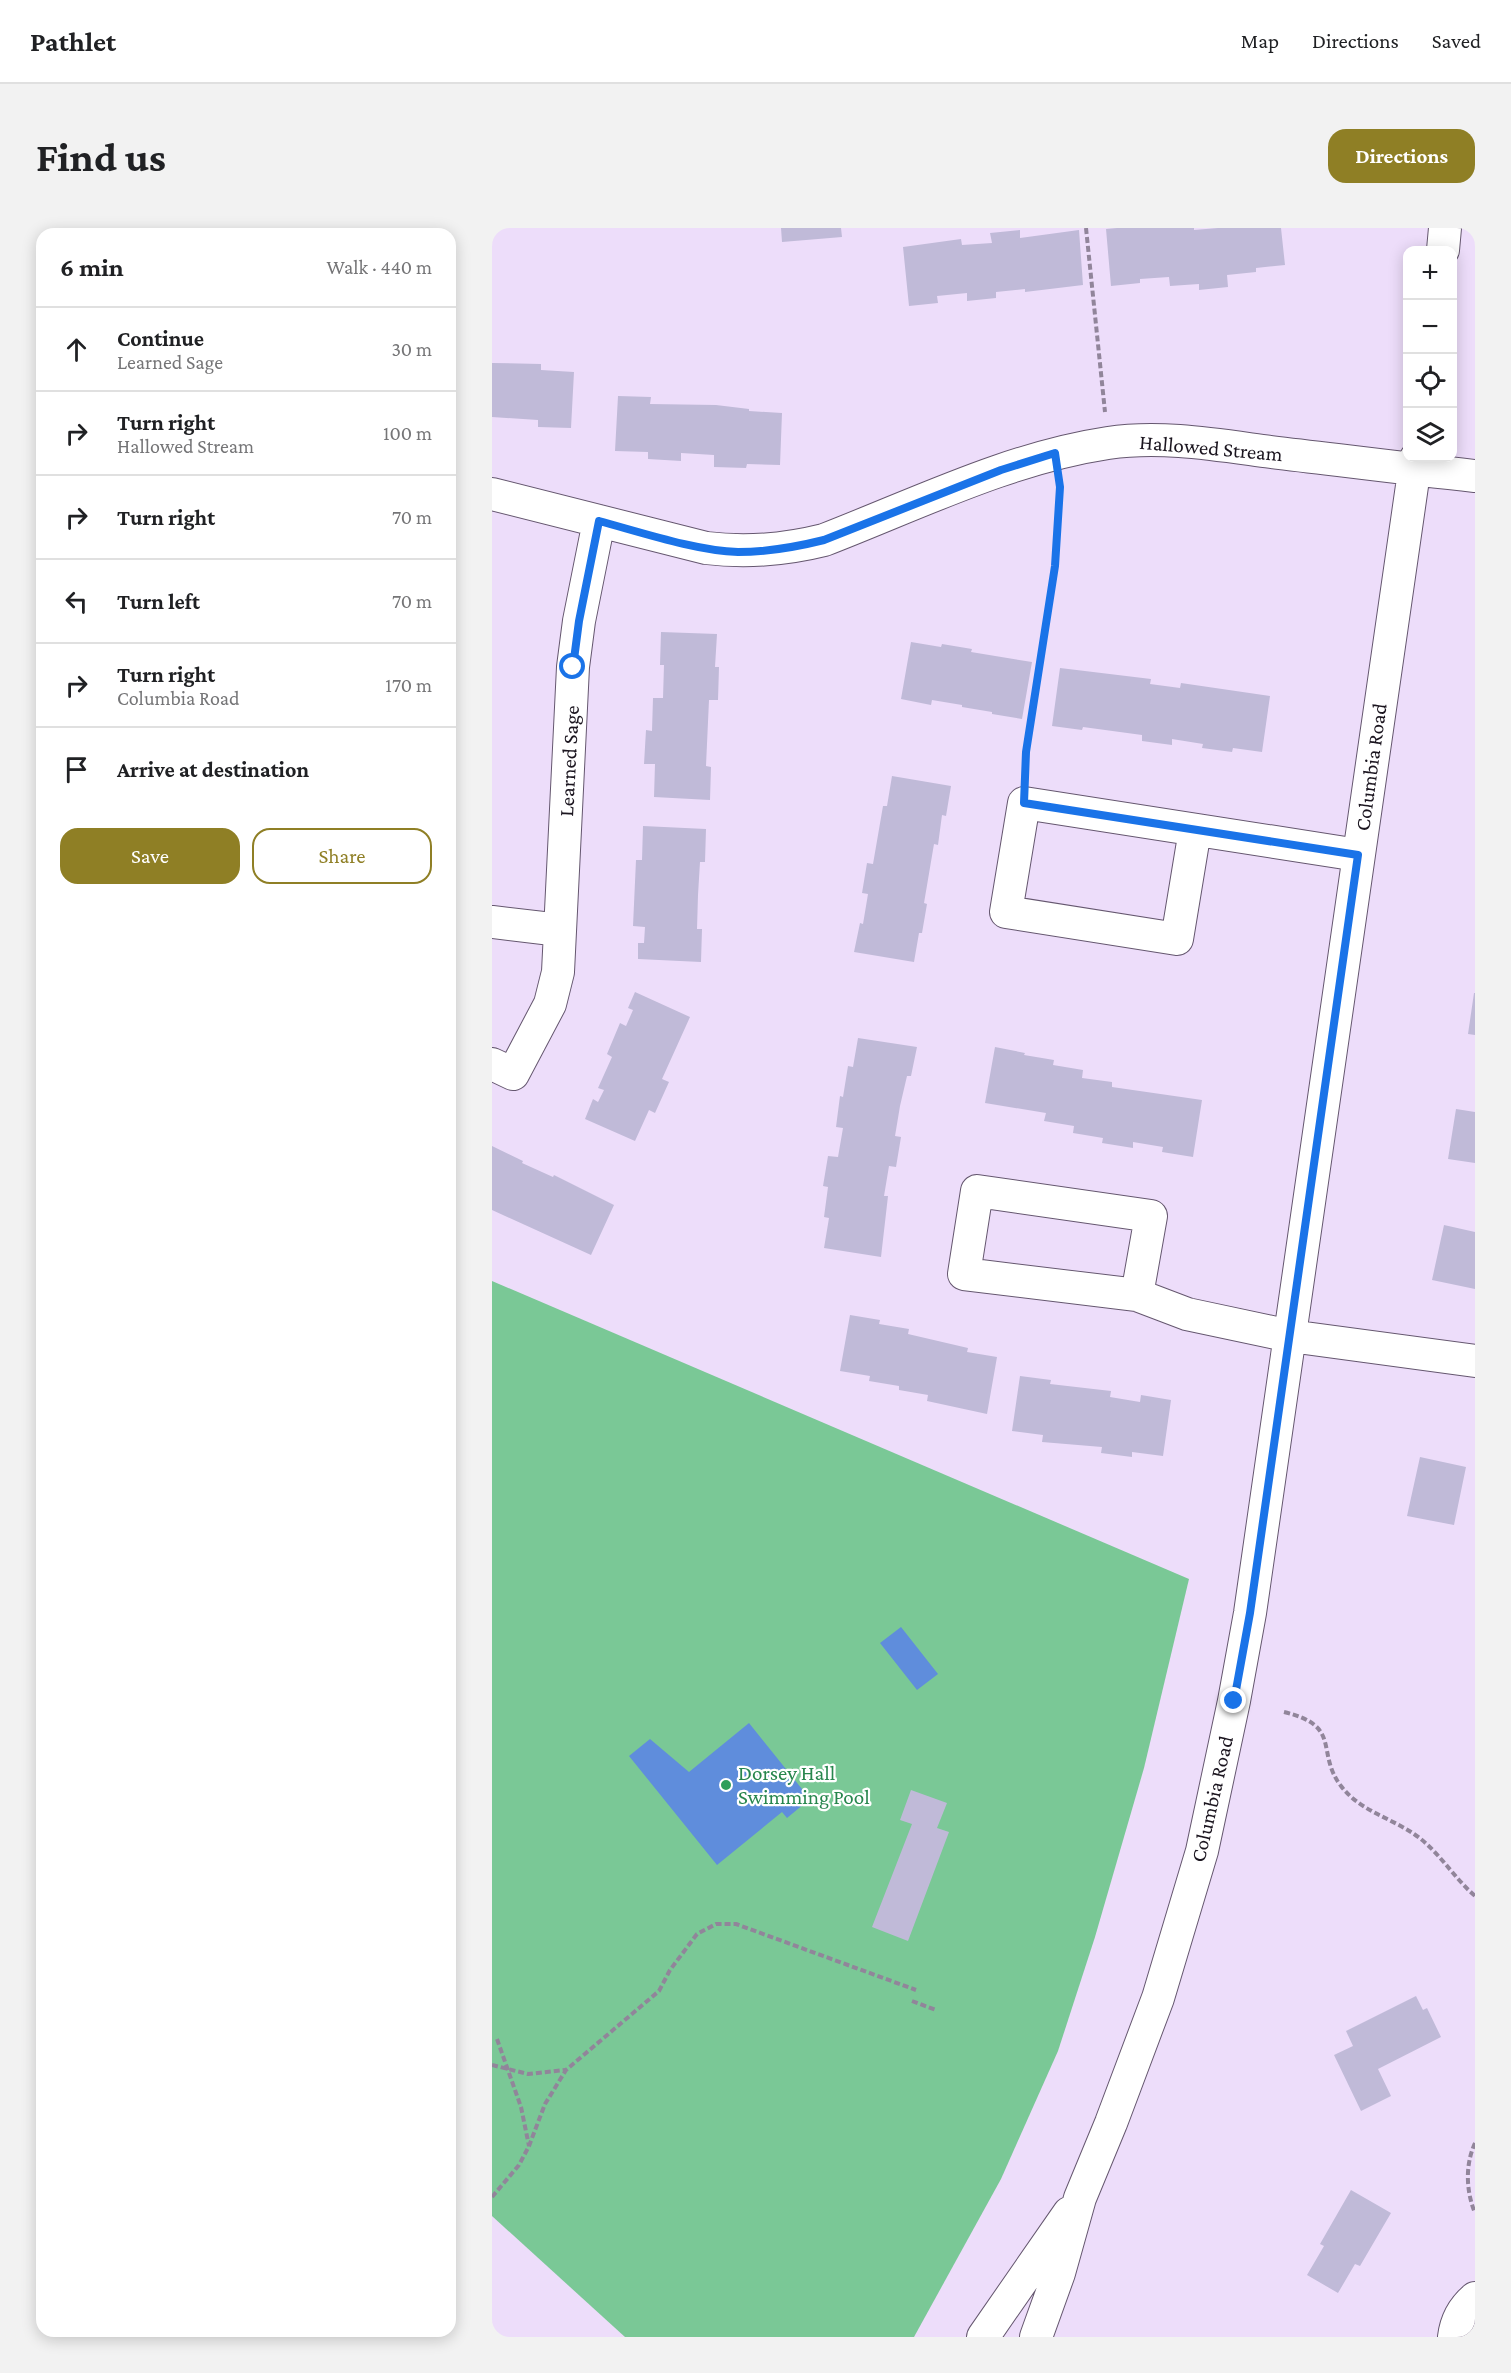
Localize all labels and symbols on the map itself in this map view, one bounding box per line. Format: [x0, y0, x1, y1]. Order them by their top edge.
street label: Hallowed Stream [1138, 430, 1284, 466]
route start [559, 653, 585, 679]
street label: Columbia Road [1350, 702, 1392, 832]
street label: Learned Sage [554, 705, 584, 817]
route end [1220, 1687, 1246, 1713]
street label: Columbia Road [1186, 1734, 1238, 1864]
place label: Dorsey Hall Swimming Pool [738, 1761, 870, 1809]
marker: Dorsey Hall Swimming Pool [719, 1778, 733, 1792]

